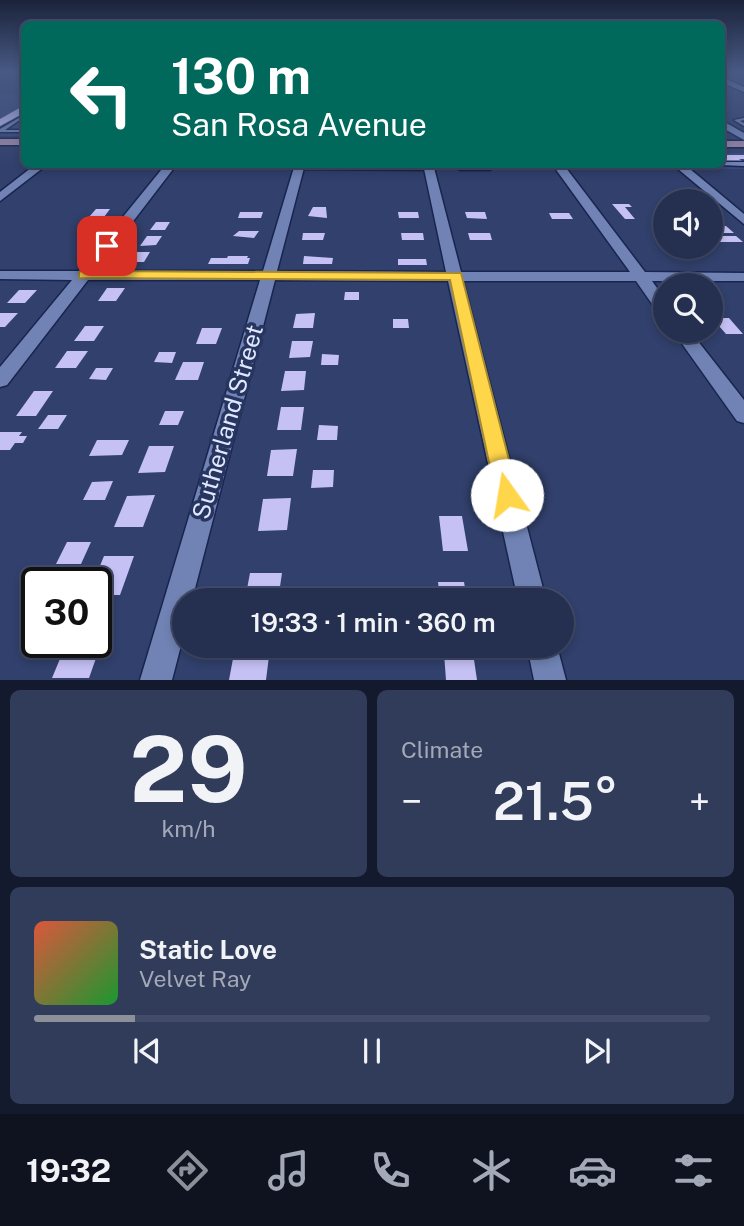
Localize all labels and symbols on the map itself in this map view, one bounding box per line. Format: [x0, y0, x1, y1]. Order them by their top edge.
pin [77, 216, 137, 276]
street label: Sutherland Street [186, 321, 268, 522]
position arrow [470, 458, 544, 532]
speed limit sign: 30 [21, 567, 112, 658]

